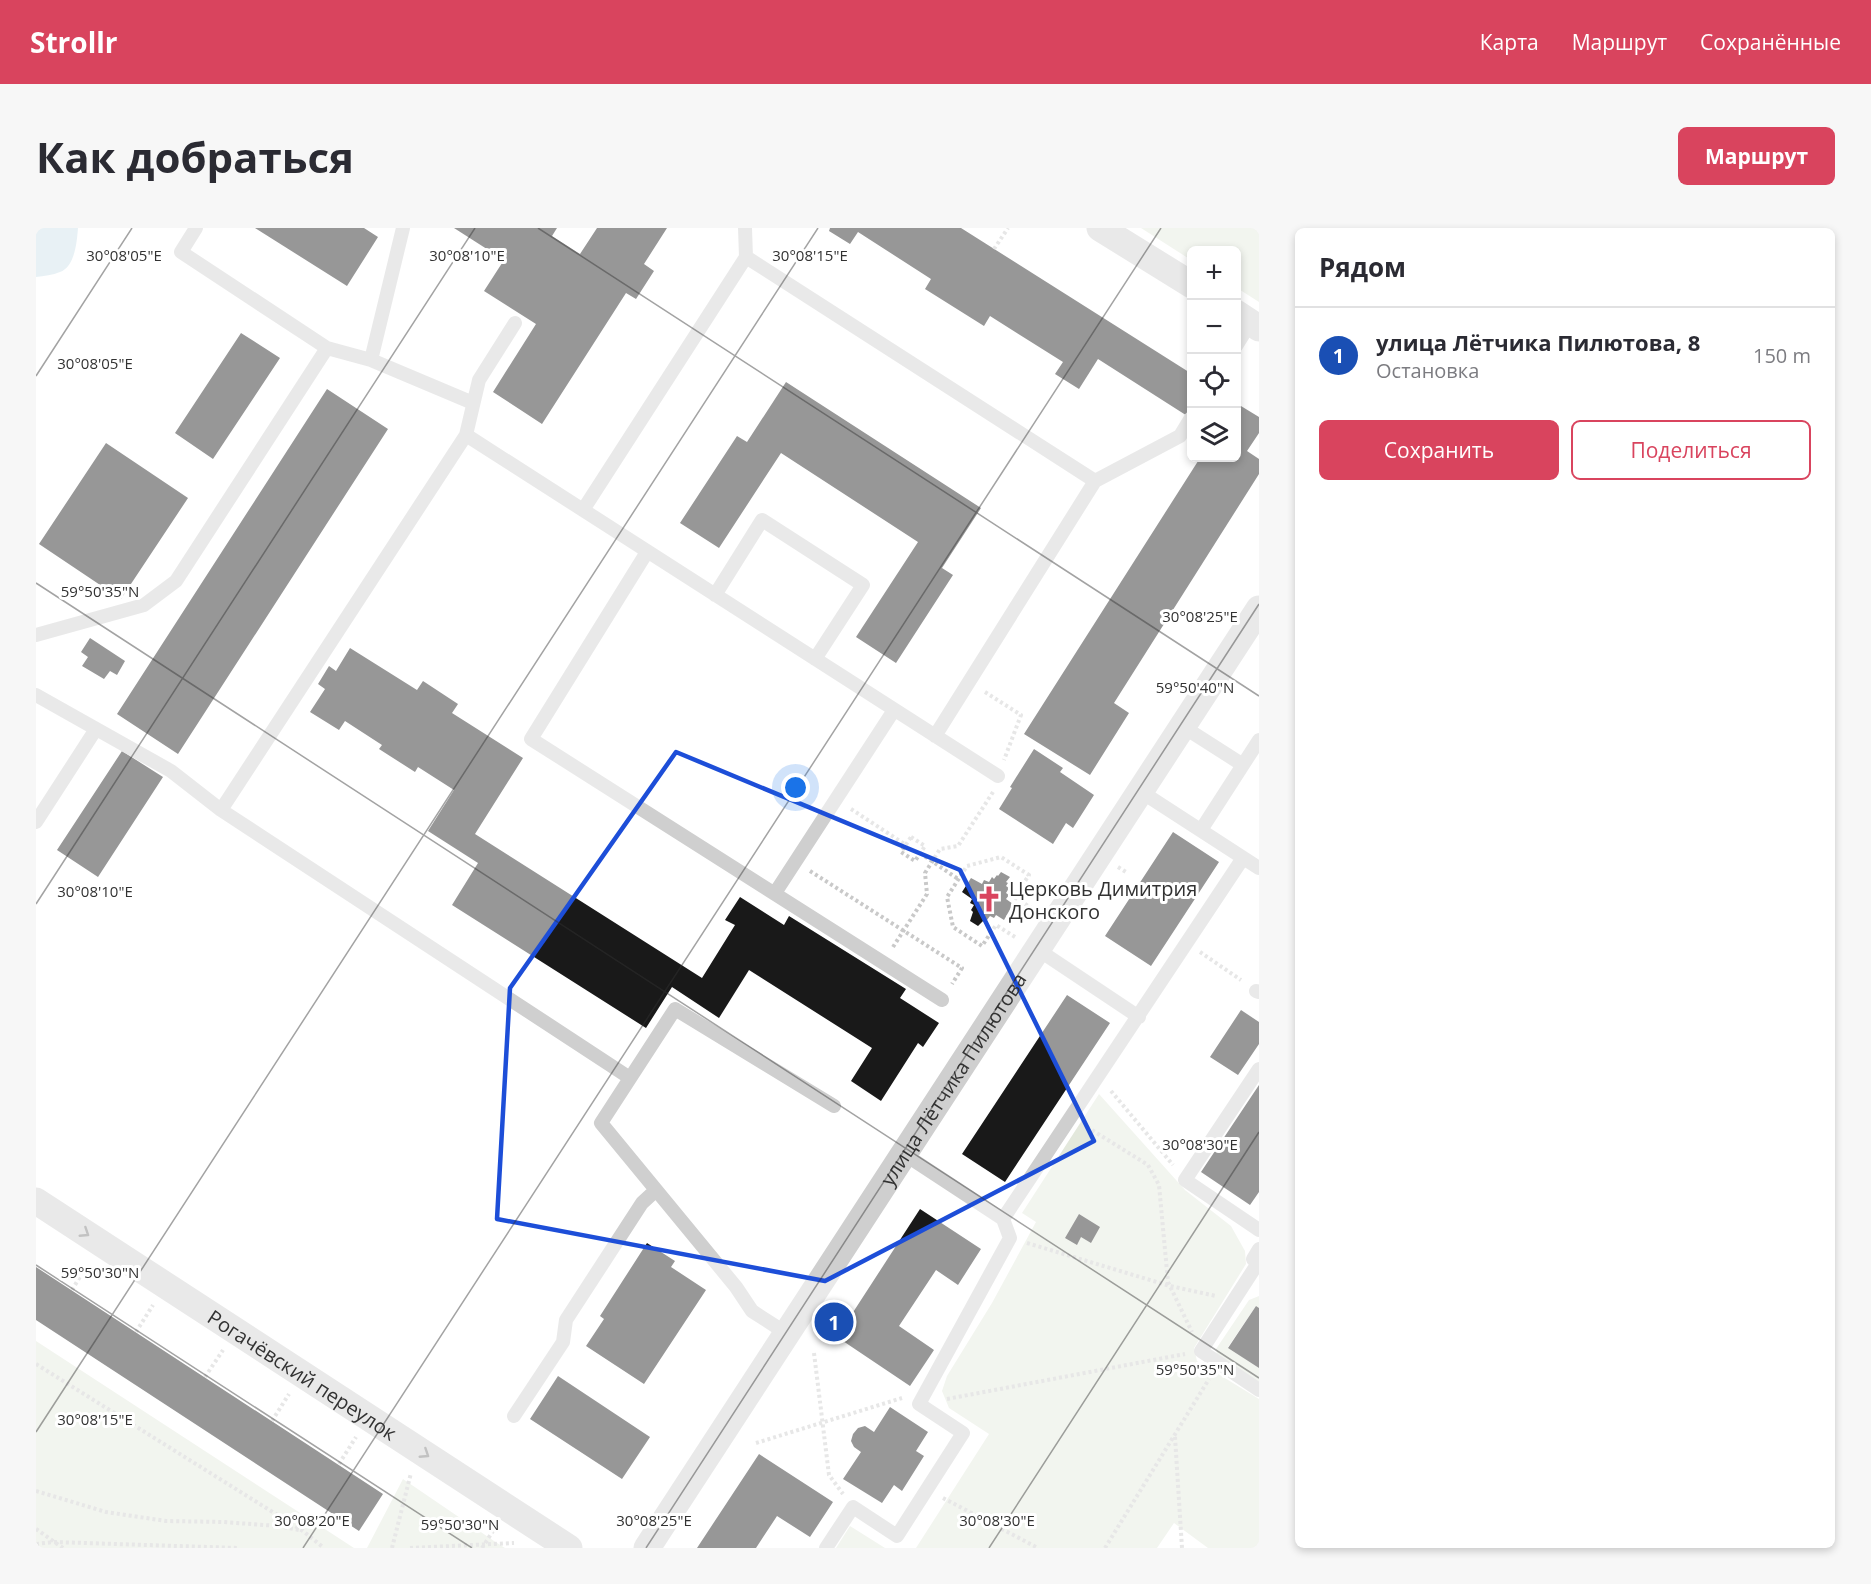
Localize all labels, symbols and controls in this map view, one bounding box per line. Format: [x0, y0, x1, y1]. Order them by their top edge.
text: Strollr [30, 23, 117, 61]
text: Карта [1480, 28, 1539, 56]
text: Маршрут [1572, 28, 1667, 56]
text: Сохранённые [1700, 28, 1841, 56]
button: Маршрут [1678, 127, 1835, 185]
text: Как добраться [36, 128, 354, 185]
text: 30°08'05"E [86, 245, 162, 265]
text: 30°08'10"E [429, 245, 505, 265]
text: 30°08'15"E [772, 245, 848, 265]
map controls [1187, 246, 1241, 462]
button: + [1187, 246, 1241, 300]
text: Рядом [1319, 249, 1406, 285]
button: − [1187, 300, 1241, 354]
text: улица Лётчика Пилютова, 8 [1376, 327, 1700, 357]
text: 1 [1333, 342, 1344, 369]
text: 150 m [1753, 342, 1811, 369]
text: 30°08'05"E [57, 353, 133, 373]
button: locate [1187, 354, 1241, 408]
text: Остановка [1376, 357, 1479, 384]
button: layers [1187, 408, 1241, 462]
button: Сохранить [1319, 420, 1559, 480]
button: Поделиться [1571, 420, 1811, 480]
text: 59°50'35"N [61, 581, 139, 601]
text: 30°08'25"E [1162, 606, 1238, 626]
text: 59°50'40"N [1156, 677, 1234, 697]
your location [781, 773, 810, 802]
place label: Церковь Димитрия Донского [1009, 875, 1197, 925]
text: 30°08'10"E [57, 881, 133, 901]
church icon: Церковь Димитрия Донского [974, 884, 1004, 914]
street label: улица Лётчика Пилютова [874, 967, 1032, 1190]
text: 30°08'30"E [1162, 1134, 1238, 1154]
one-way arrow [78, 1226, 89, 1237]
text: 59°50'30"N [61, 1262, 139, 1282]
pin: 1 [814, 1300, 854, 1344]
street label: Рогачёвский переулок [203, 1303, 403, 1446]
text: 59°50'35"N [1156, 1359, 1234, 1379]
text: 30°08'15"E [57, 1409, 133, 1429]
one-way arrow [418, 1447, 429, 1458]
text: 30°08'20"E [274, 1510, 350, 1530]
text: 30°08'25"E [616, 1510, 692, 1530]
text: 30°08'30"E [959, 1510, 1035, 1530]
text: 59°50'30"N [421, 1514, 499, 1534]

